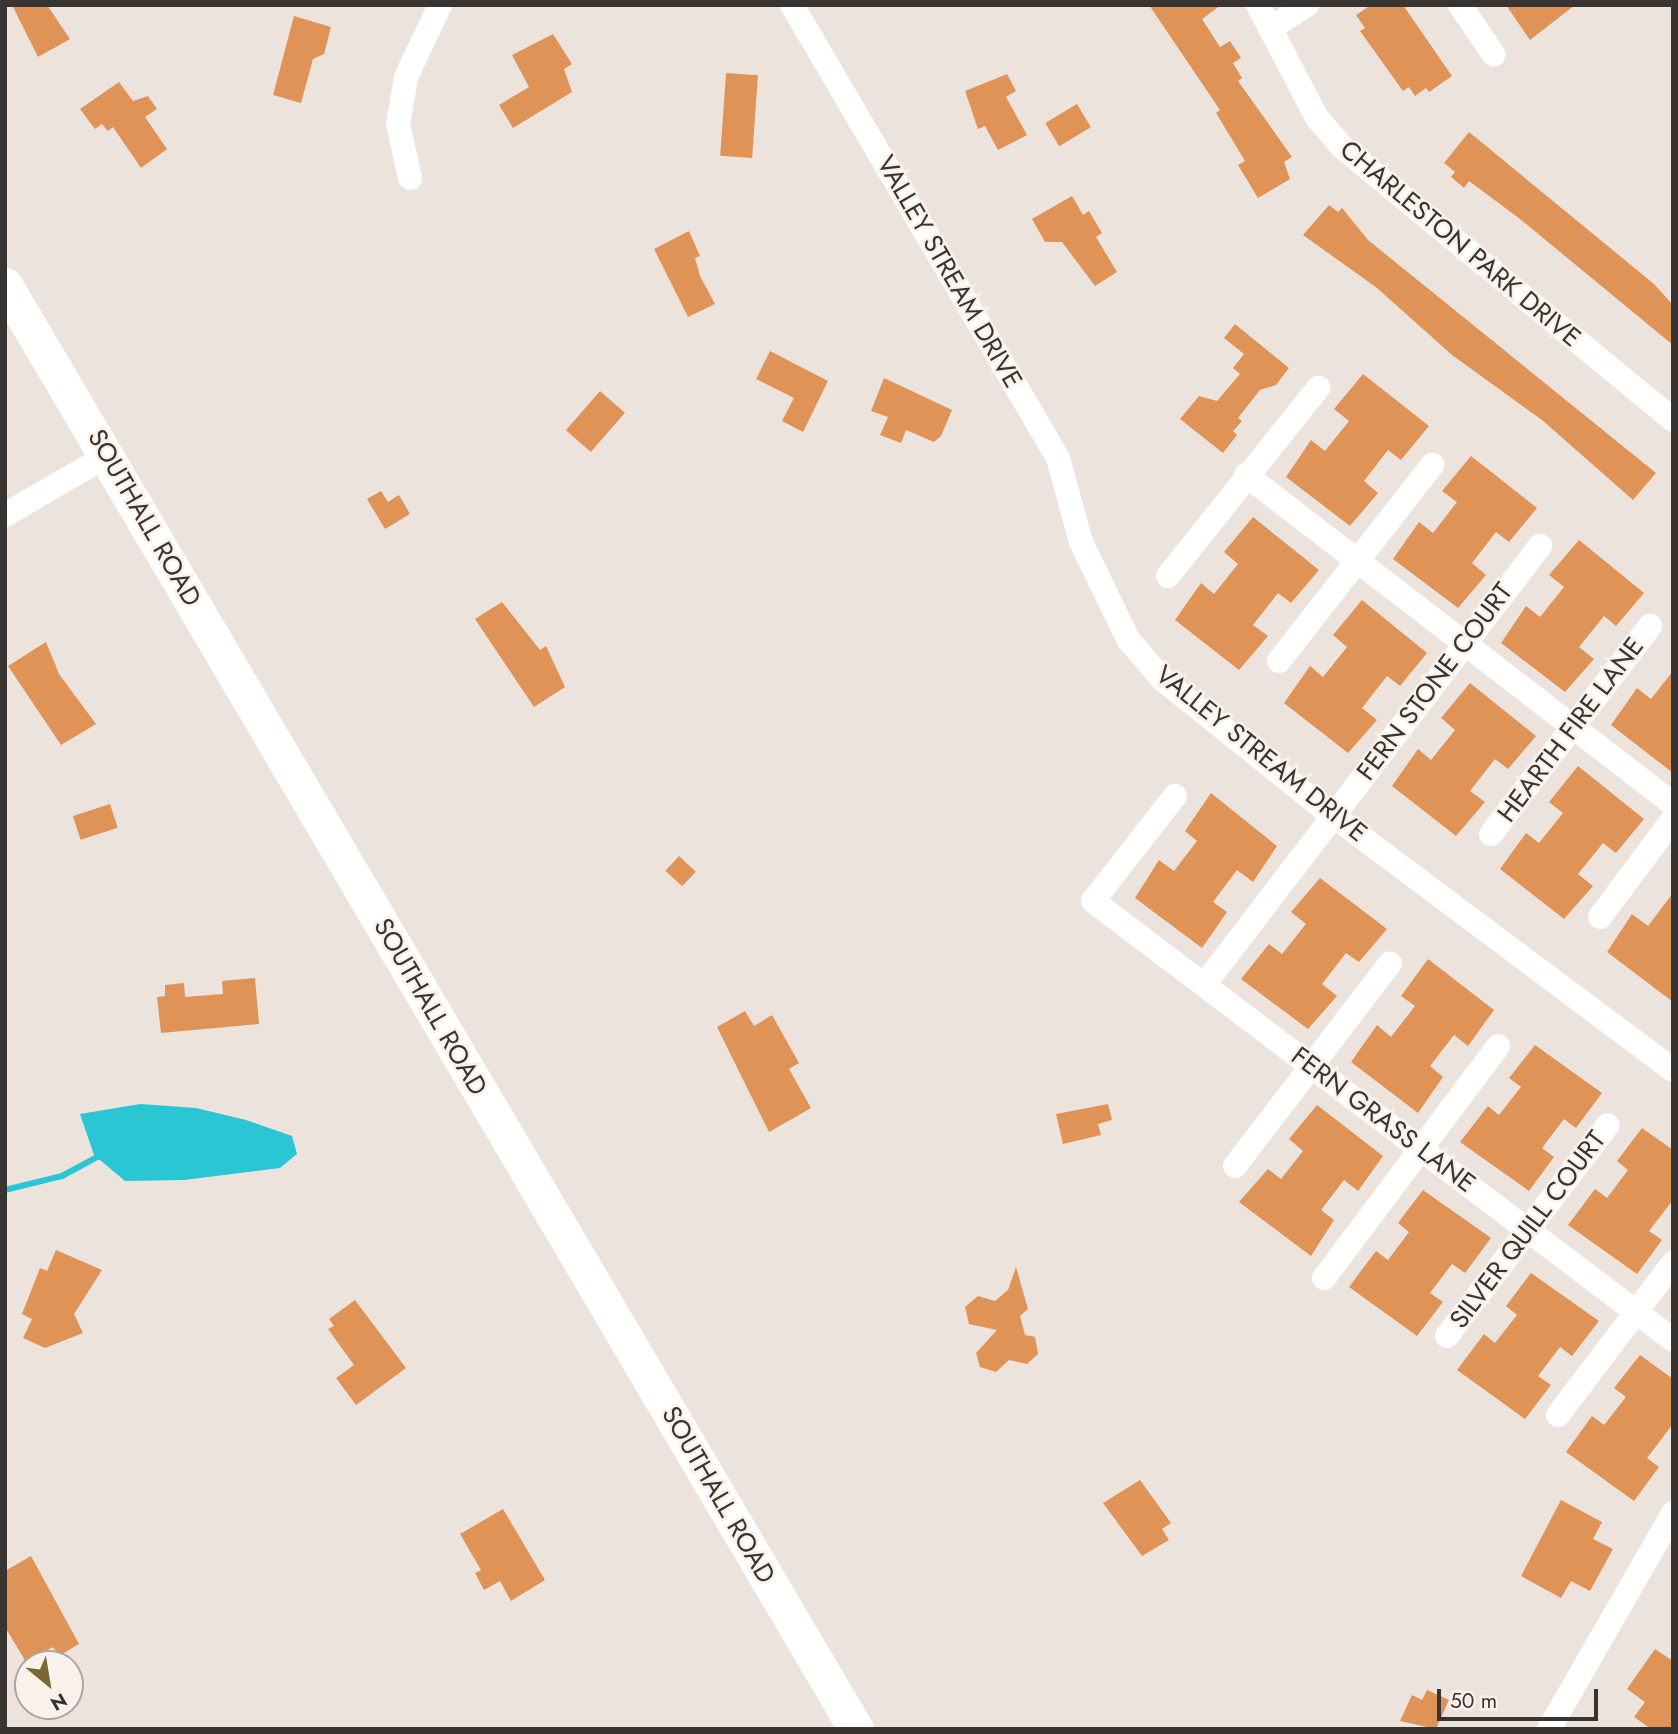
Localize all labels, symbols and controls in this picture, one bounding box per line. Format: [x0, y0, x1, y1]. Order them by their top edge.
street label: CHARLESTON PARK DRIVE [1333, 134, 1587, 354]
street label: VALLEY STREAM DRIVE [870, 150, 1028, 394]
street label: SOUTHALL ROAD [81, 424, 207, 612]
street label: FERN STONE COURT [1351, 577, 1519, 787]
street label: HEARTH FIRE LANE [1491, 631, 1651, 829]
street label: VALLEY STREAM DRIVE [1149, 659, 1373, 849]
street label: SOUTHALL ROAD [367, 913, 493, 1101]
street label: FERN GRASS LANE [1285, 1041, 1481, 1199]
street label: SILVER QUILL COURT [1444, 1125, 1612, 1335]
street label: SOUTHALL ROAD [655, 1401, 781, 1589]
north arrow [14, 1650, 84, 1720]
scale bar [1440, 1674, 1601, 1718]
text: N [45, 1686, 72, 1717]
text: 50 m [1450, 1686, 1497, 1716]

